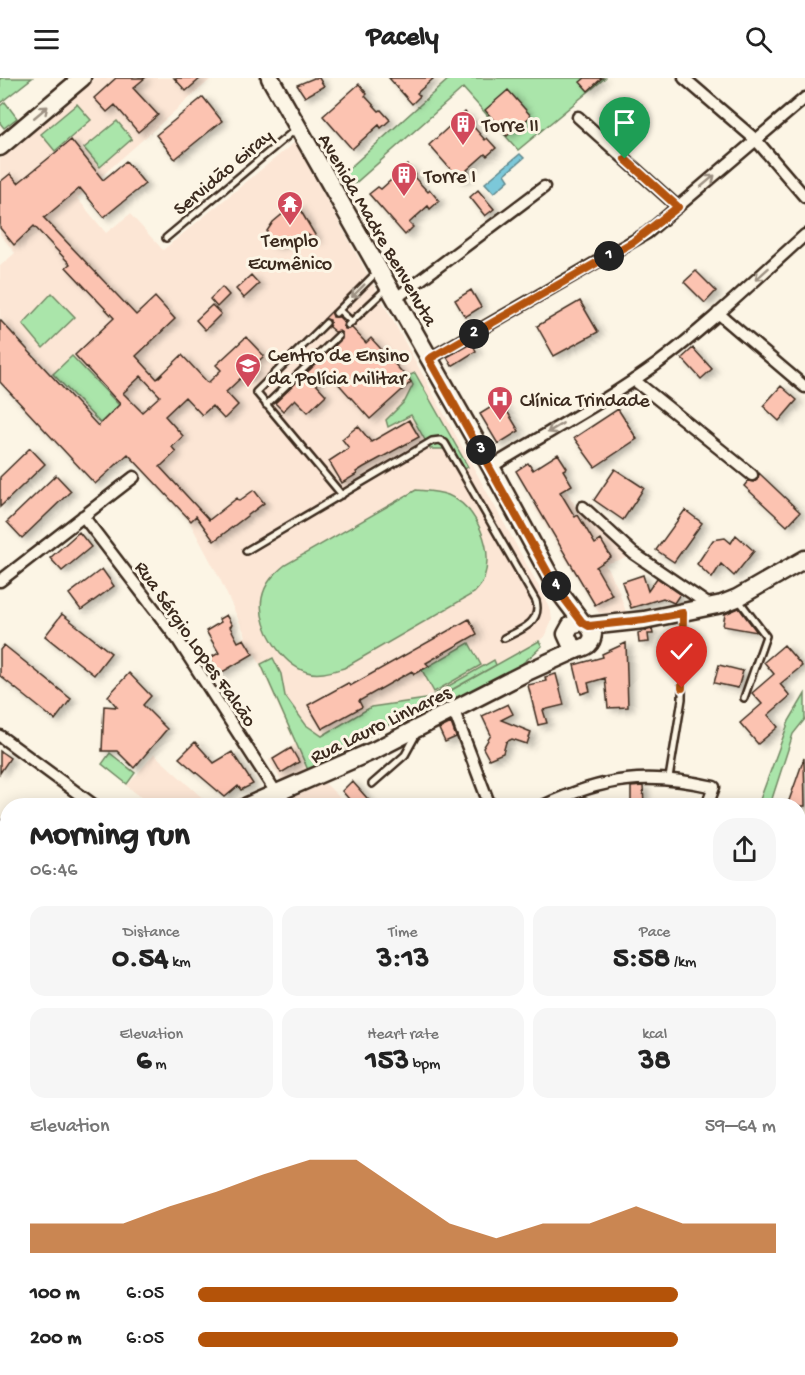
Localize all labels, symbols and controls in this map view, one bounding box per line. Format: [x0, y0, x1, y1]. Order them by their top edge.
icon: menu [30, 23, 63, 56]
text: Pacely [366, 23, 439, 55]
icon: search [742, 23, 775, 56]
pin [599, 97, 650, 159]
one-way arrow [33, 106, 49, 119]
icon: arrive [608, 106, 641, 139]
building icon: Torre II [448, 109, 478, 147]
place label: Torre II [481, 116, 539, 139]
street label: Servidão Giray [170, 125, 279, 222]
street label: Avenida Madre Benvenuta [311, 130, 441, 332]
building icon: Torre I [389, 160, 419, 198]
place label: Torre I [423, 167, 476, 190]
one-way arrow [700, 174, 715, 188]
temple icon: Templo Ecumênico [275, 189, 305, 227]
place label: Templo Ecumênico [248, 231, 332, 277]
pin: 1 [594, 241, 624, 271]
text: 1 [606, 246, 612, 265]
one-way arrow [754, 267, 769, 281]
one-way arrow [350, 284, 365, 299]
pin: 2 [459, 319, 489, 349]
text: 2 [470, 324, 478, 343]
place label: Centro de Ensino da Polícia Militar [268, 346, 409, 392]
school or university icon: Centro de Ensino da Polícia Militar [233, 351, 263, 389]
hospital icon: Clínica Trindade [485, 384, 515, 422]
place label: Clínica Trindade [520, 391, 650, 414]
one-way arrow [547, 422, 564, 434]
pin: 3 [466, 435, 496, 465]
text: 3 [477, 440, 485, 459]
street label: Rua Sérgio Lopes Falcão [128, 558, 260, 732]
pin: 4 [541, 571, 571, 601]
text: 4 [552, 576, 560, 595]
pin [656, 626, 707, 688]
icon: check [665, 635, 698, 668]
street label: Rua Lauro Linhares [308, 682, 456, 770]
text: Morning run [30, 818, 190, 856]
button: share [713, 818, 776, 881]
text: 06:46 [30, 860, 77, 883]
text: Distance [123, 924, 180, 943]
text: Time [388, 924, 418, 943]
text: Pace [639, 924, 670, 943]
text: 0.54 [112, 943, 168, 978]
text: 3:13 [377, 943, 429, 978]
text: 5:58 [613, 943, 670, 978]
text: km [168, 954, 191, 973]
text: /km [670, 954, 696, 973]
text: Elevation [120, 1026, 183, 1045]
text: Heart rate [367, 1026, 439, 1045]
text: kcal [642, 1026, 667, 1045]
text: 6 [136, 1045, 151, 1080]
text: 153 [366, 1045, 409, 1080]
text: 38 [639, 1045, 671, 1080]
text: m [151, 1056, 167, 1075]
text: bpm [409, 1056, 440, 1075]
text: Elevation [30, 1116, 110, 1139]
text: 59–64 m [705, 1116, 776, 1139]
text: 100 m [30, 1283, 80, 1306]
text: 6:05 [126, 1283, 164, 1306]
text: 200 m [30, 1328, 81, 1351]
text: 6:05 [126, 1328, 164, 1351]

